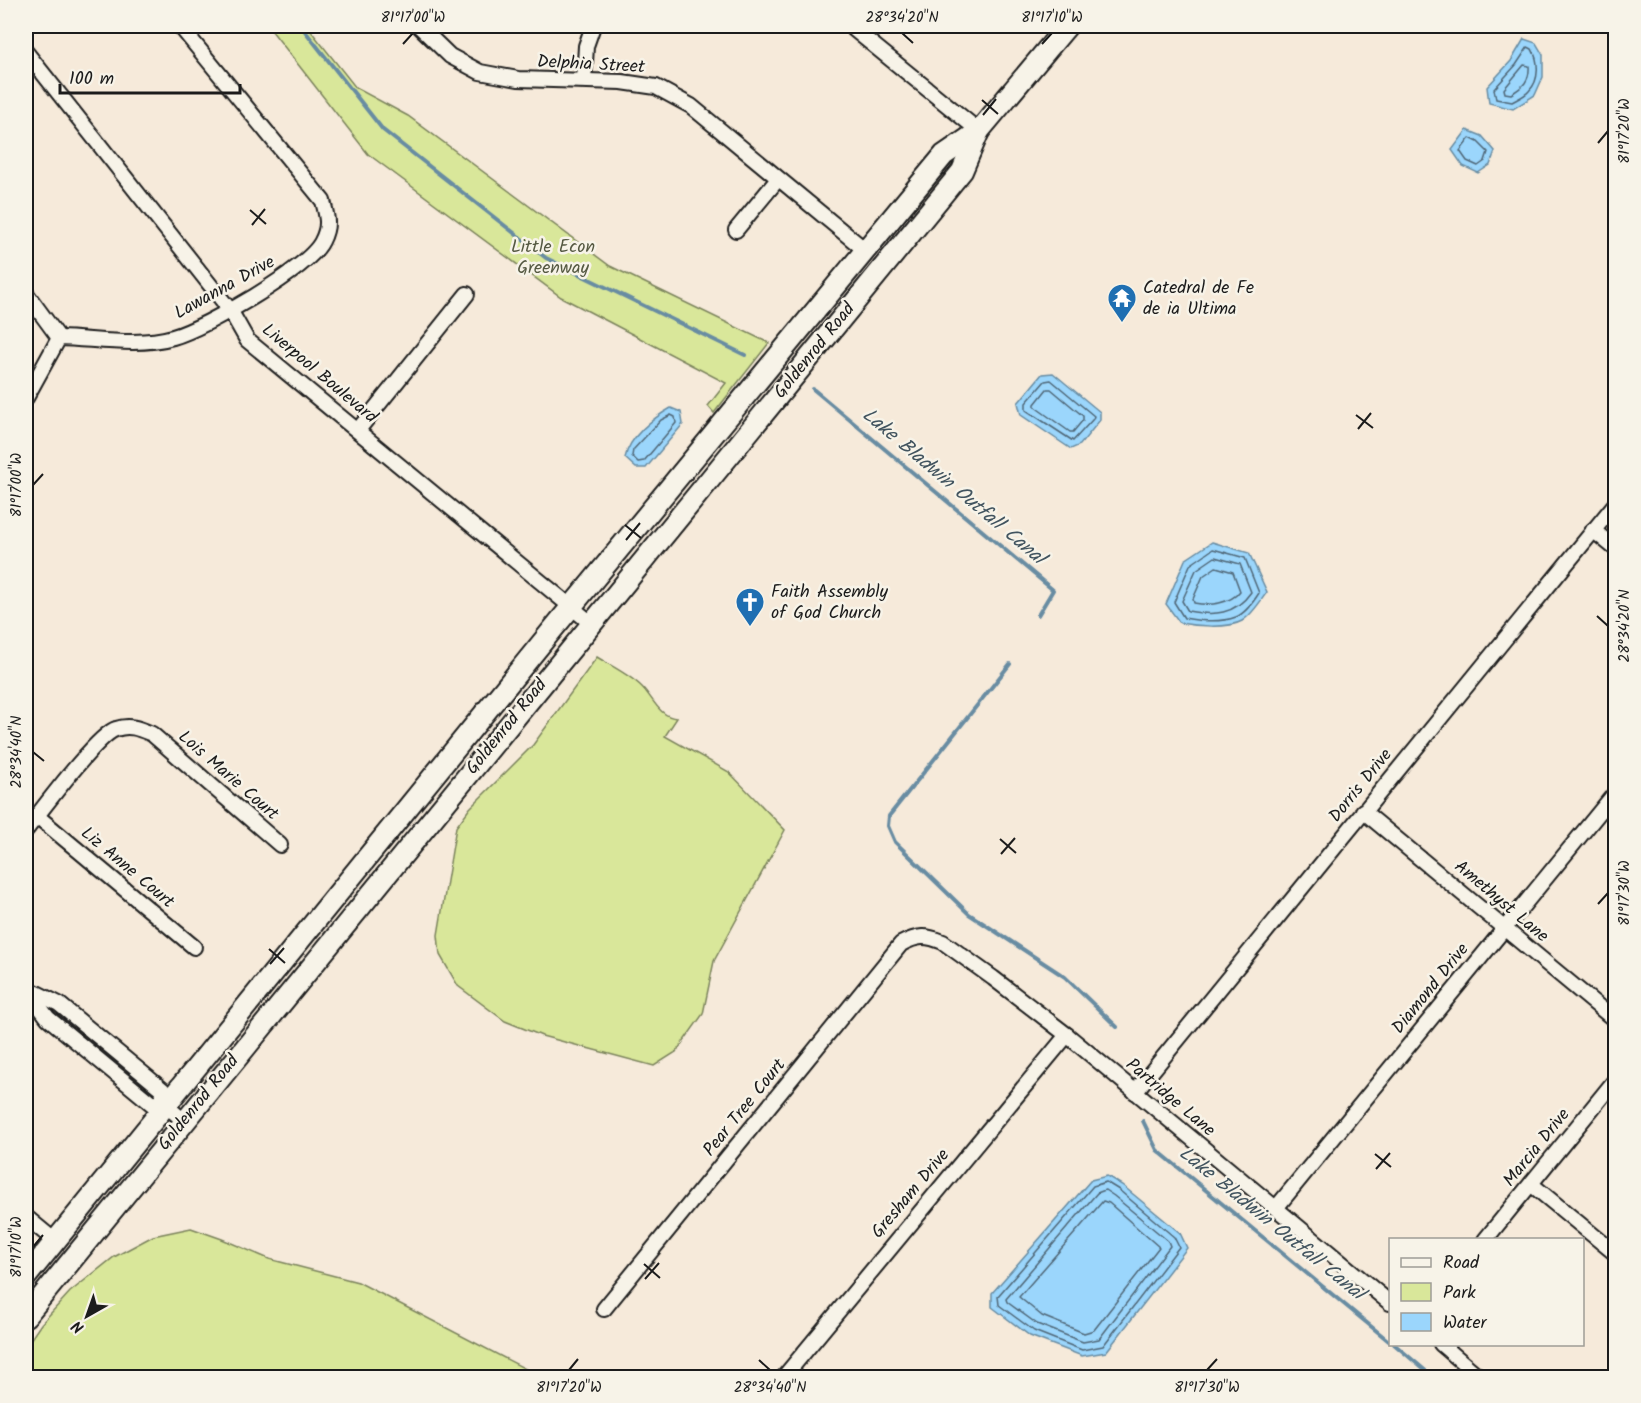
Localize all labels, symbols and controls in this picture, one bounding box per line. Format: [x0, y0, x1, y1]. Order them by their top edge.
text: 81°17'00"W [381, 6, 445, 30]
text: 28°34'20"N [865, 6, 939, 30]
text: 81°17'10"W [1021, 6, 1083, 30]
street label: Delphia Street [536, 48, 647, 82]
scale bar [60, 57, 240, 95]
text: 100 m [69, 65, 114, 94]
text: 81°17'20"W [1613, 98, 1637, 164]
park label: Little Econ Greenway [511, 233, 595, 283]
street label: Lawanna Drive [169, 248, 281, 328]
place label: Catedral de Fe de ia Ultima [1143, 274, 1254, 324]
temple icon: Catedral de Fe de ia Ultima [1106, 282, 1138, 324]
street label: Goldenrod Road [767, 296, 864, 405]
street label: Liverpool Boulevard [254, 317, 384, 432]
water label: Lake Bladwin Outfall Canal [854, 400, 1055, 576]
text: 81°17'00"W [5, 453, 29, 517]
place label: Faith Assembly of God Church [771, 578, 889, 628]
church icon: Faith Assembly of God Church [734, 586, 766, 628]
text: 28°34'20"N [1613, 589, 1637, 663]
street label: Goldenrod Road [459, 672, 556, 781]
text: 28°34'40"N [5, 716, 29, 788]
street label: Lois Marie Court [171, 724, 286, 829]
street label: Dorris Drive [1322, 743, 1400, 829]
street label: Liz Anne Court [74, 820, 181, 917]
street label: Amethyst Lane [1447, 854, 1555, 950]
text: 81°17'30"W [1613, 860, 1637, 926]
street label: Diamond Drive [1385, 937, 1477, 1041]
street label: Goldenrod Road [151, 1048, 248, 1157]
street label: Partridge Lane [1118, 1051, 1222, 1145]
street label: Pear Tree Court [696, 1052, 794, 1163]
street label: Marcia Drive [1496, 1102, 1578, 1194]
water label: Lake Bladwin Outfall Canal [1171, 1139, 1374, 1312]
street label: Gresham Drive [865, 1143, 957, 1245]
text: 81°17'10"W [5, 1216, 29, 1278]
legend [1389, 1238, 1584, 1346]
text: Road [1443, 1249, 1480, 1278]
text: Park [1443, 1279, 1476, 1308]
north arrow [57, 1286, 117, 1346]
text: Water [1443, 1309, 1488, 1338]
text: N [66, 1314, 90, 1339]
text: 81°17'20"W [536, 1376, 602, 1400]
text: 28°34'40"N [734, 1376, 806, 1400]
text: 81°17'30"W [1174, 1376, 1240, 1400]

